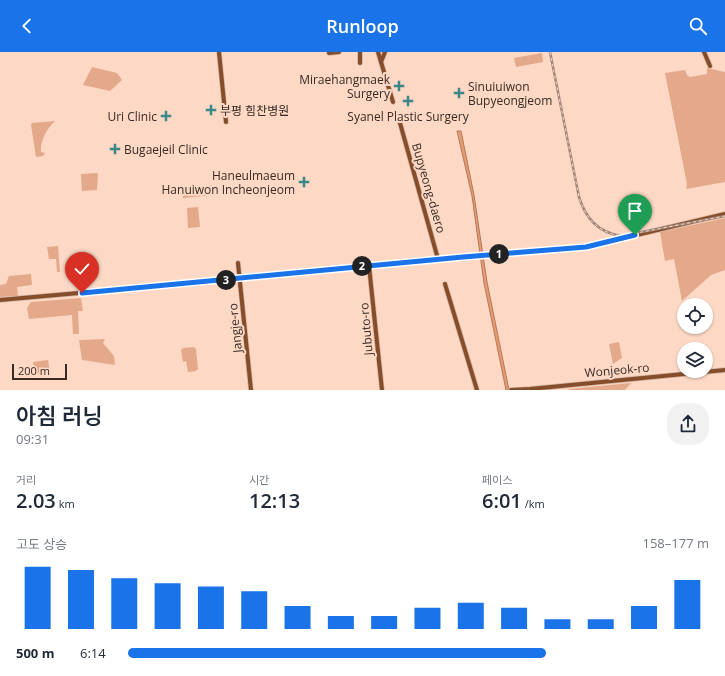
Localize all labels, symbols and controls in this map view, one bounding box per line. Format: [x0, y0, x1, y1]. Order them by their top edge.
text: Runloop [326, 14, 399, 38]
icon: back [16, 15, 38, 37]
icon: search [687, 15, 709, 37]
place label: Miraehangmaek Surgery [299, 71, 391, 102]
place label: Sinuiuiwon Bupyeongjeom [468, 78, 552, 109]
marker: Miraehangmaek Surgery [393, 80, 405, 92]
marker: Sinuiuiwon Bupyeongjeom [453, 87, 465, 99]
marker: Syanel Plastic Surgery [402, 95, 414, 107]
place label: 부평 힘찬병원 [220, 102, 289, 119]
marker: 부평 힘찬병원 [205, 104, 217, 116]
place label: Uri Clinic [107, 108, 157, 125]
place label: Syanel Plastic Surgery [347, 108, 470, 125]
marker: Uri Clinic [160, 110, 172, 122]
place label: Bugaejeil Clinic [124, 141, 208, 158]
street label: Bupyeong-daero [408, 141, 450, 235]
marker: Bugaejeil Clinic [109, 143, 121, 155]
place label: Haneulmaeum Hanuiwon Incheonjeom [162, 167, 295, 198]
marker: Haneulmaeum Hanuiwon Incheonjeom [298, 176, 310, 188]
pin [618, 194, 652, 235]
icon: arrive [624, 200, 646, 222]
pin: 1 [489, 244, 509, 264]
text: 1 [496, 246, 502, 261]
pin [65, 252, 99, 293]
pin: 2 [352, 256, 372, 276]
icon: check [71, 258, 93, 280]
text: 2 [359, 258, 365, 273]
pin: 3 [216, 270, 236, 290]
text: 3 [223, 272, 229, 287]
map controls [677, 298, 713, 378]
button: locate [677, 298, 713, 334]
street label: Jangje-ro [224, 302, 246, 355]
street label: Jubuto-ro [355, 302, 377, 357]
button: layers [677, 342, 713, 378]
street label: Wonjeok-ro [584, 359, 650, 381]
scale bar [12, 362, 67, 381]
text: 200 m [18, 363, 50, 378]
text: 아침 러닝 [16, 400, 103, 430]
button: share [667, 403, 709, 445]
text: 09:31 [16, 430, 49, 448]
text: 거리 [16, 472, 36, 487]
text: 시간 [249, 472, 269, 487]
text: 페이스 [482, 472, 512, 487]
text: 2.03 [16, 487, 56, 514]
text: 12:13 [249, 487, 300, 514]
text: 6:01 [482, 487, 522, 514]
text: km [56, 496, 75, 511]
text: /km [522, 496, 545, 511]
text: 158–177 m [642, 534, 709, 552]
text: 고도 상승 [16, 535, 67, 553]
text: 500 m [16, 644, 54, 662]
text: 6:14 [80, 644, 106, 662]

